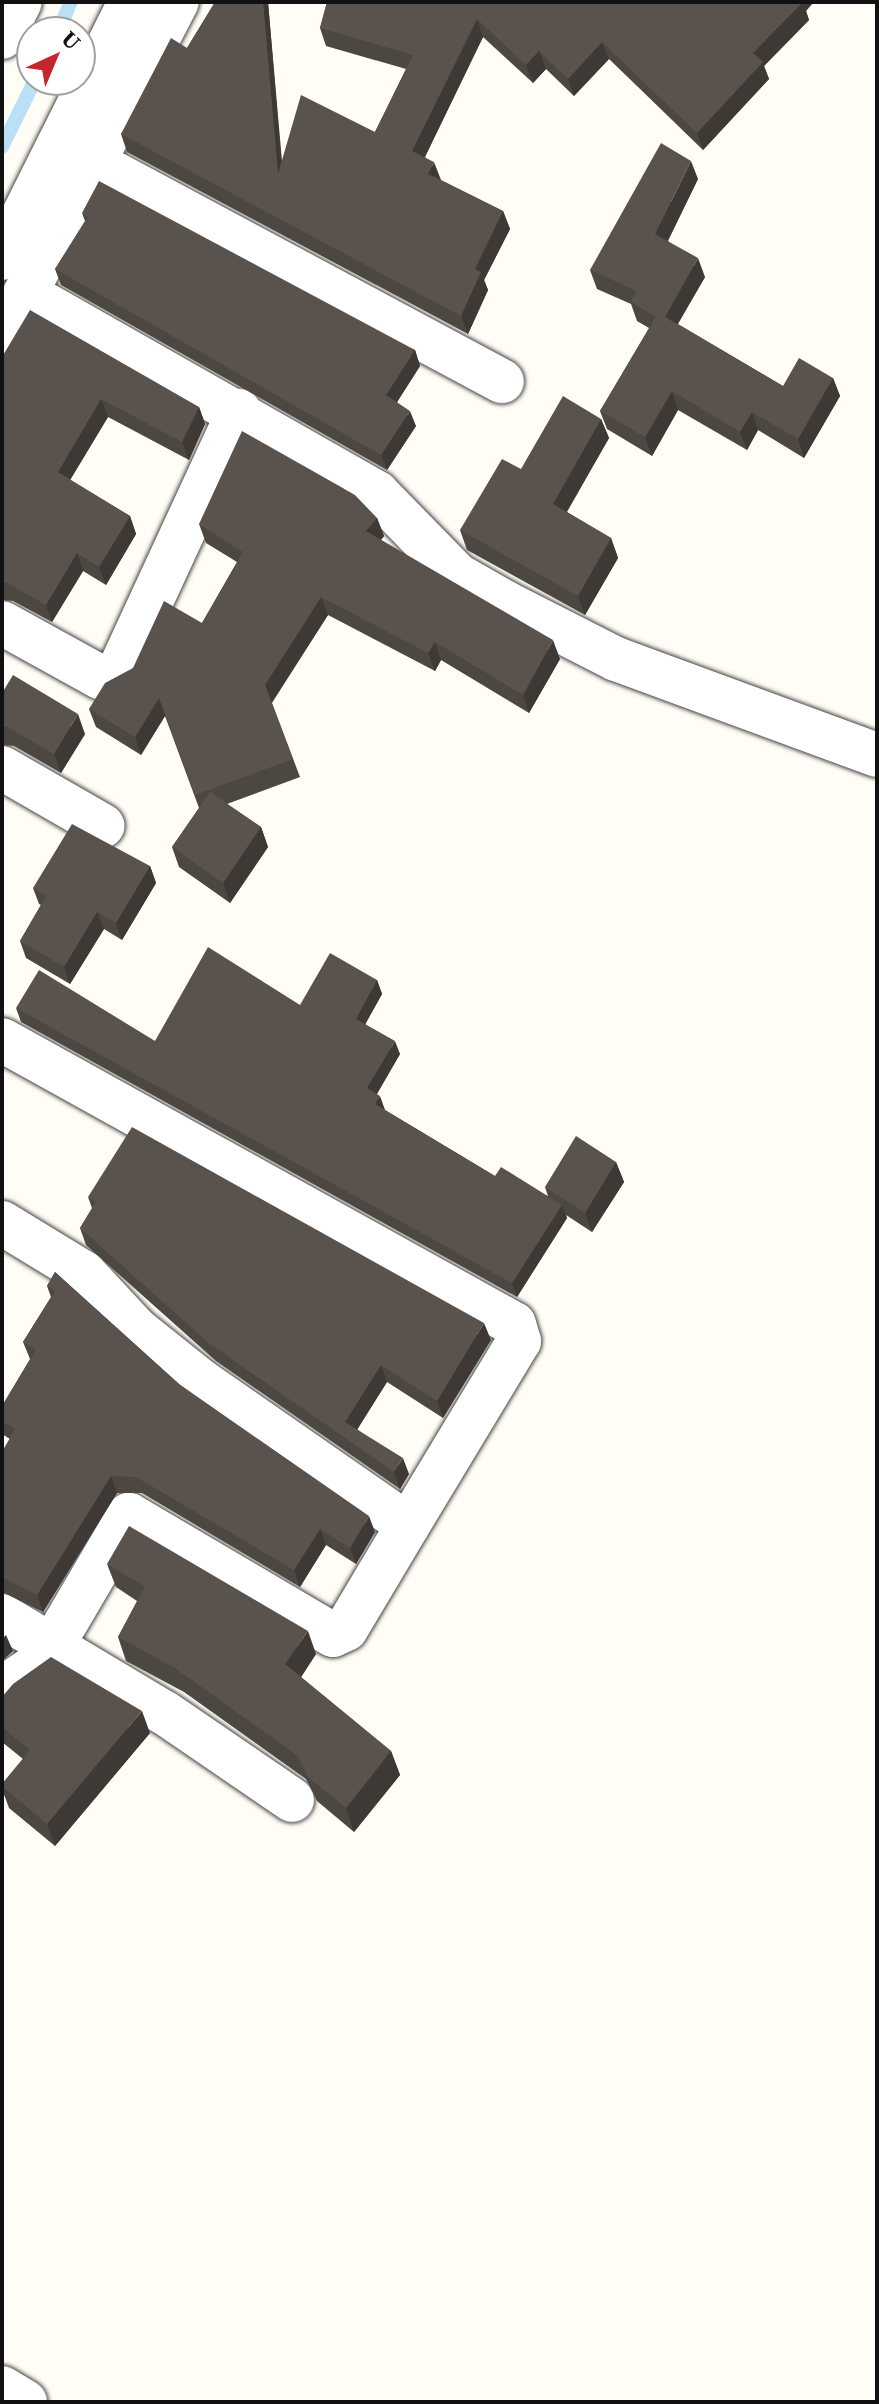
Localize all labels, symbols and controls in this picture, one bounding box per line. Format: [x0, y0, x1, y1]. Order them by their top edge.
north arrow [16, 16, 96, 96]
text: U [55, 24, 87, 57]

